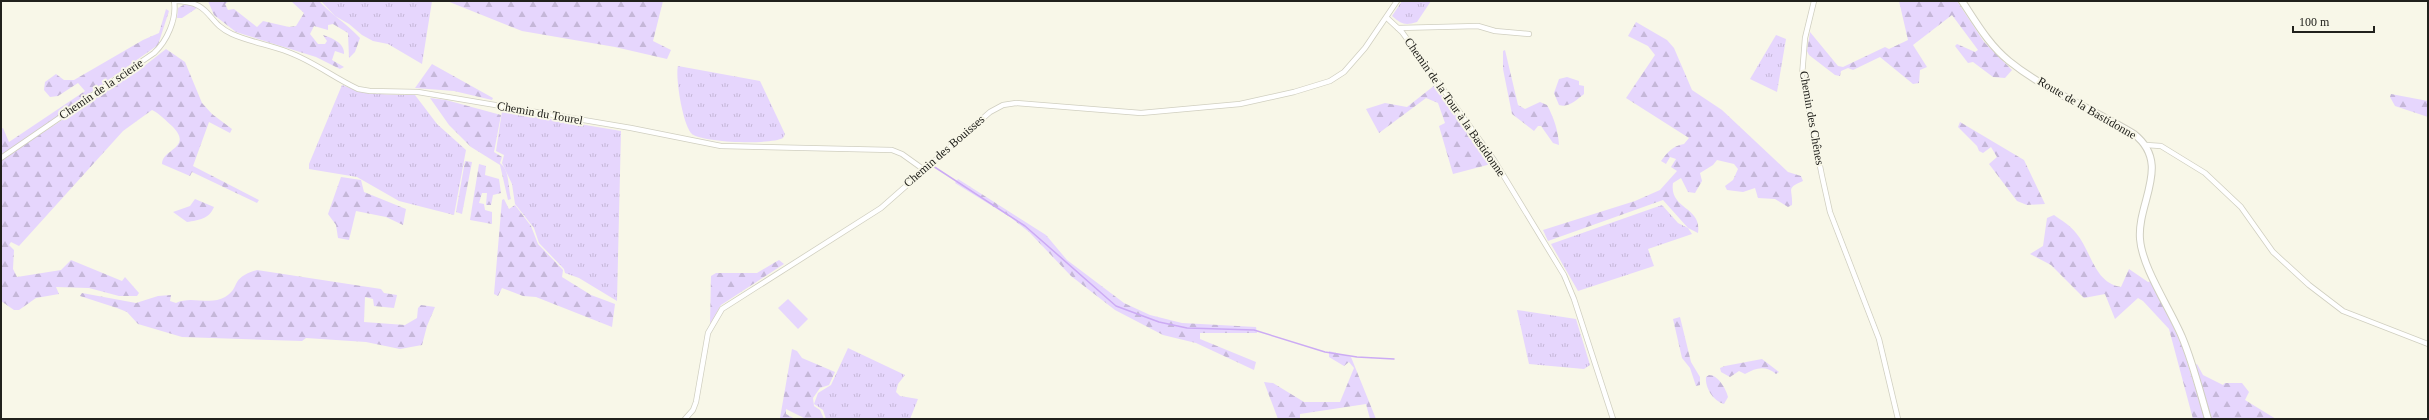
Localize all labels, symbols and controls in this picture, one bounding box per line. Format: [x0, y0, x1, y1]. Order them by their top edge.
scale bar [2293, 8, 2374, 34]
text: 100 m [2299, 15, 2330, 29]
street label: Chemin de la Tour à la Bastidonne [1402, 35, 1508, 179]
street label: Chemin de la scierie [56, 56, 146, 122]
street label: Chemin des Chênes [1797, 70, 1827, 166]
street label: Route de la Bastidonne [2035, 74, 2139, 142]
street label: Chemin du Tourel [496, 99, 585, 128]
street label: Chemin des Bouisses [901, 112, 988, 190]

